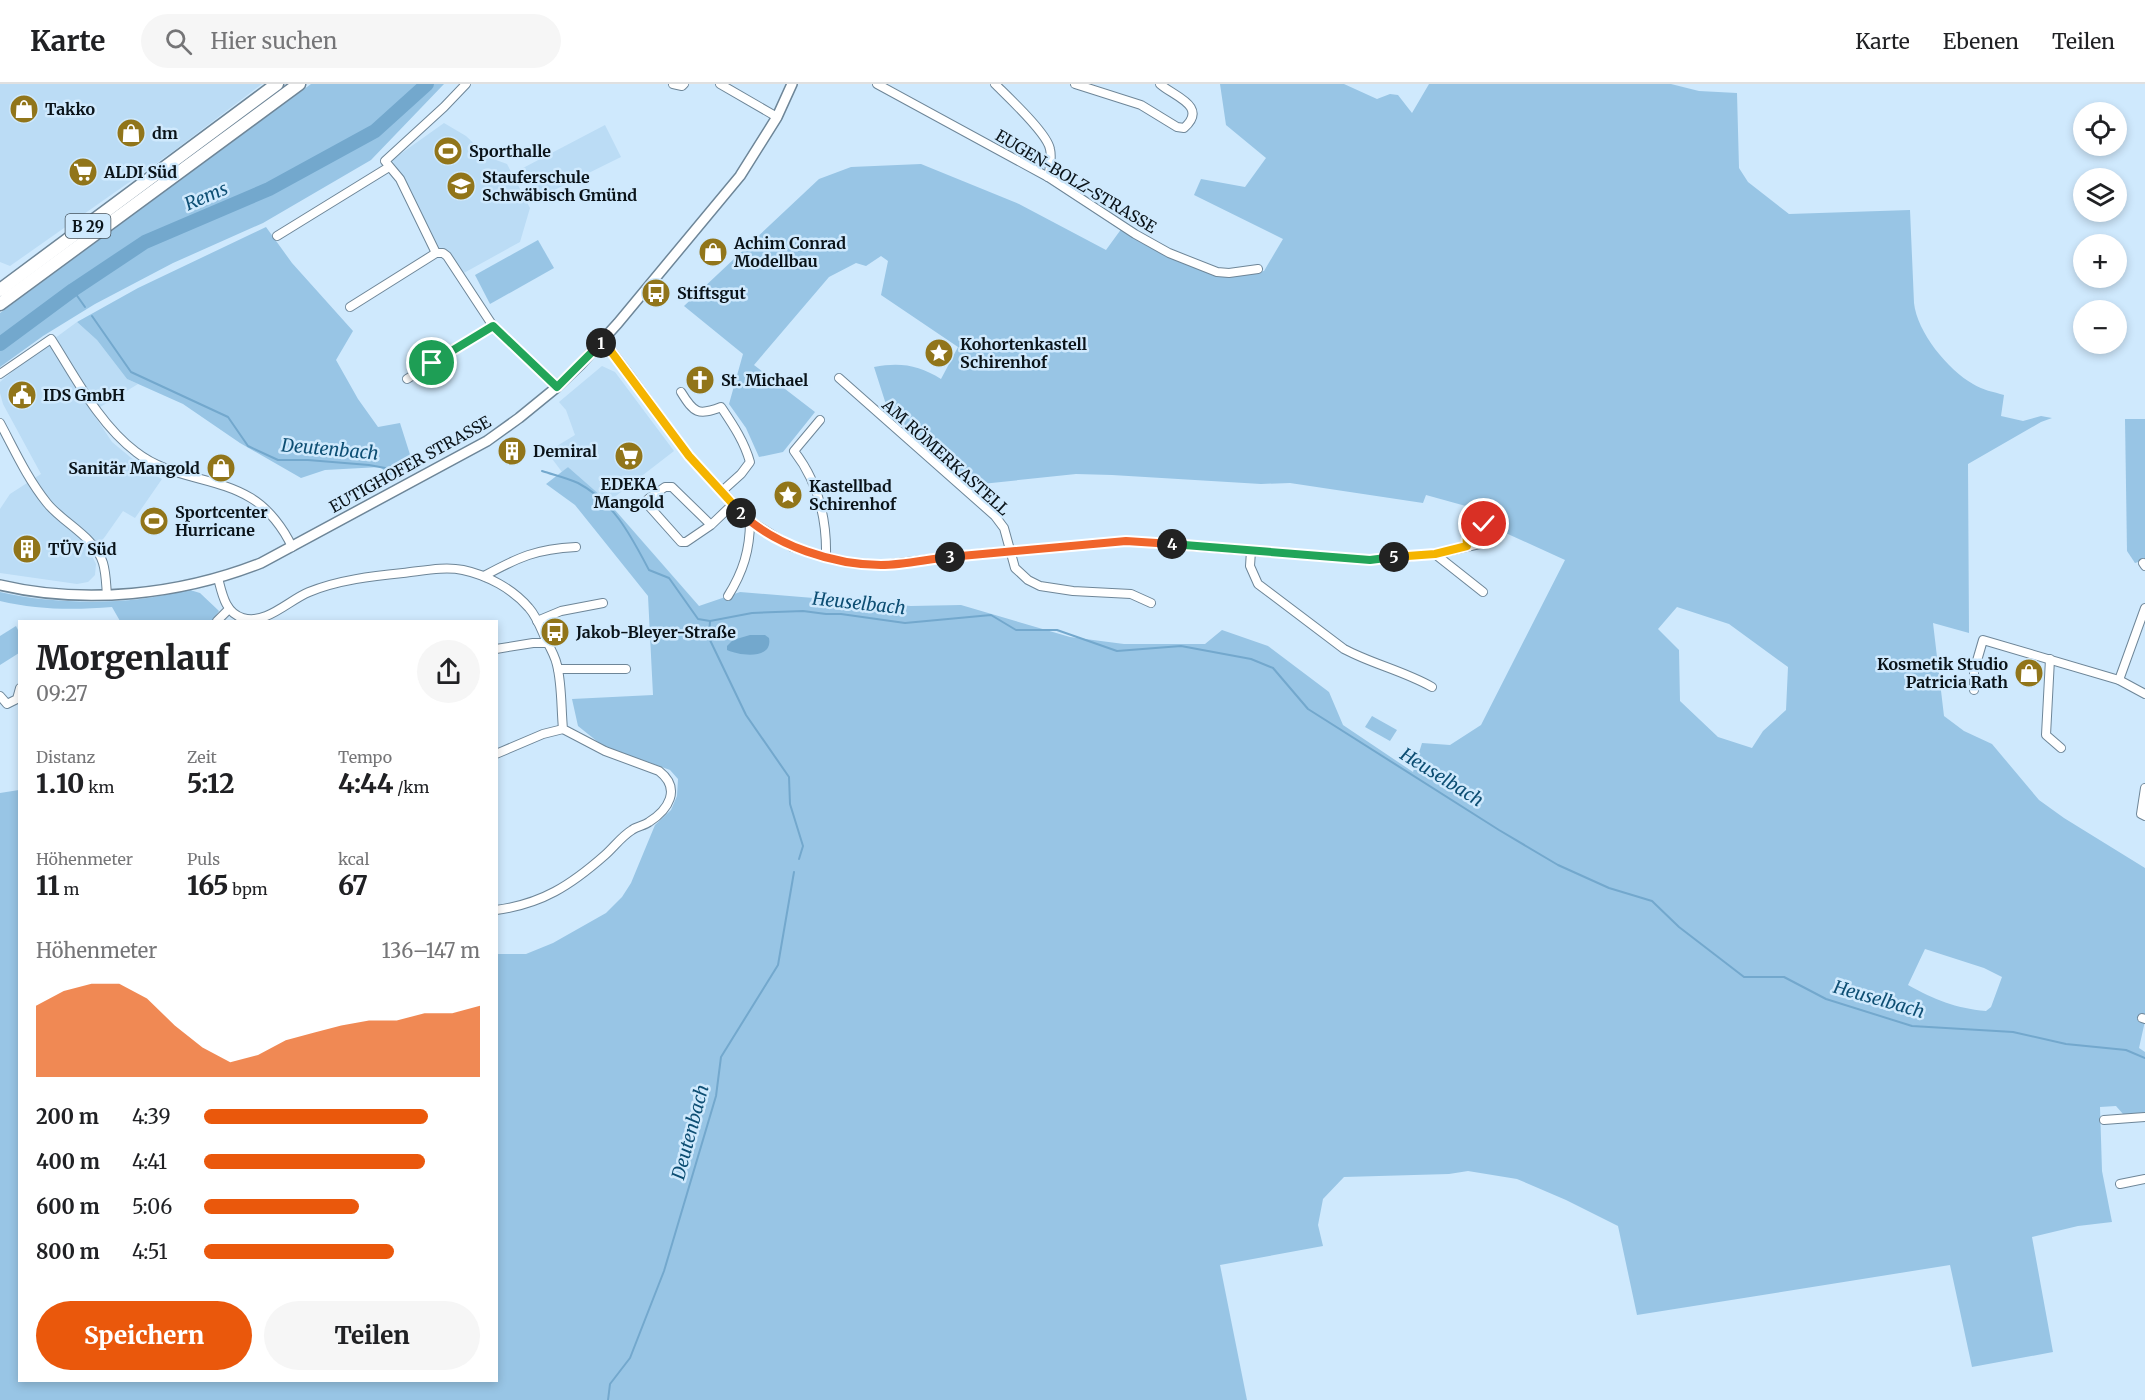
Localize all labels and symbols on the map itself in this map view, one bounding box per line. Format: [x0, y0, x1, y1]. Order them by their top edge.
shop icon: Takko [8, 93, 40, 125]
place label: Takko [45, 99, 96, 119]
shop icon: dm [115, 117, 147, 149]
place label: dm [152, 123, 178, 143]
street label: EUGEN-BOLZ-STRASSE [992, 125, 1161, 237]
sports icon: Sporthalle [432, 135, 464, 167]
place label: Sporthalle [469, 141, 551, 161]
supermarket icon: ALDI Süd [67, 156, 99, 188]
place label: ALDI Süd [103, 162, 177, 182]
place label: Stauferschule Schwäbisch Gmünd [482, 167, 637, 205]
school or university icon: Stauferschule Schwäbisch Gmünd [445, 170, 477, 202]
water label: Rems [181, 177, 231, 215]
road number: B 29 [66, 214, 110, 238]
place label: Achim Conrad Modellbau [733, 233, 846, 271]
shop icon: Achim Conrad Modellbau [697, 236, 729, 268]
bus stop icon: Stiftsgut [640, 277, 672, 309]
place label: Stiftsgut [677, 283, 746, 303]
pin: 1 [586, 328, 616, 358]
place label: Kohortenkastell Schirenhof [960, 334, 1087, 372]
pin [406, 337, 457, 388]
place icon: Kohortenkastell Schirenhof [923, 337, 955, 369]
church icon: St. Michael [684, 364, 716, 396]
place label: St. Michael [721, 370, 808, 390]
public building icon: IDS GmbH [6, 379, 38, 411]
place label: IDS GmbH [43, 385, 125, 405]
street label: AM RÖMERKASTELL [877, 394, 1014, 519]
street label: EUTIGHOFER STRASSE [326, 411, 495, 517]
water label: Deutenbach [279, 433, 380, 465]
building icon: Demiral [496, 435, 528, 467]
supermarket icon: EDEKA Mangold [613, 440, 645, 472]
place label: Demiral [533, 441, 597, 461]
shop icon: Sanitär Mangold [205, 452, 237, 484]
place label: Sanitär Mangold [68, 458, 200, 478]
place label: EDEKA Mangold [594, 474, 664, 512]
place label: Kastellbad Schirenhof [809, 476, 897, 514]
place icon: Kastellbad Schirenhof [772, 479, 804, 511]
pin: 2 [726, 498, 756, 528]
pin [1458, 498, 1509, 549]
place label: Sportcenter Hurricane [175, 502, 268, 540]
sports icon: Sportcenter Hurricane [138, 505, 170, 537]
pin: 4 [1157, 529, 1187, 559]
building icon: TÜV Süd [11, 533, 43, 565]
place label: TÜV Süd [48, 539, 117, 559]
pin: 3 [935, 542, 965, 572]
pin: 5 [1379, 542, 1409, 572]
water label: Heuselbach [810, 587, 907, 619]
bus stop icon: Jakob-Bleyer-Straße [539, 616, 571, 648]
place label: Jakob-Bleyer-Straße [575, 622, 736, 642]
place label: Kosmetik Studio Patricia Rath [1877, 654, 2008, 692]
shop icon: Kosmetik Studio Patricia Rath [2013, 657, 2045, 689]
water label: Heuselbach [1395, 742, 1488, 812]
water label: Heuselbach [1830, 975, 1927, 1023]
water label: Deutenbach [666, 1082, 714, 1183]

